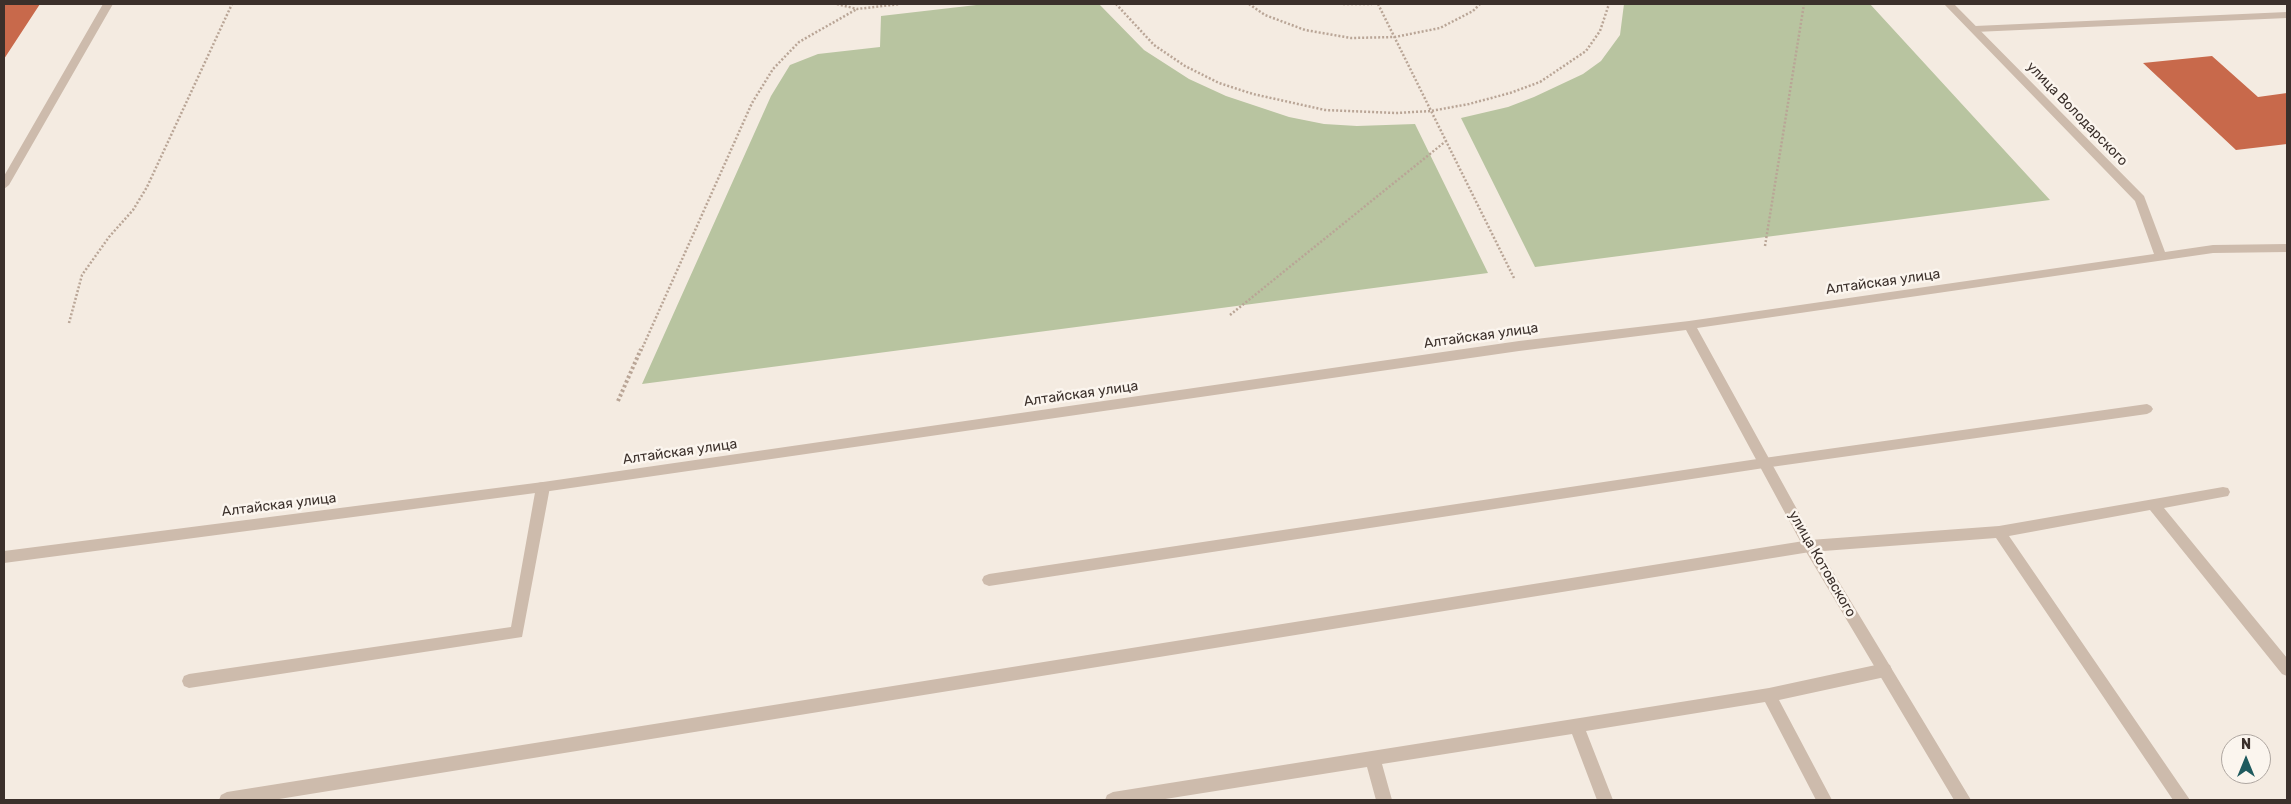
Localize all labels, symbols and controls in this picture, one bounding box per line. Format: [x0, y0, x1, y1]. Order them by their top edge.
street label: улица Володарского [2023, 58, 2131, 170]
street label: Алтайская улица [1825, 266, 1941, 298]
street label: Алтайская улица [1423, 320, 1539, 352]
street label: Алтайская улица [1023, 378, 1139, 410]
street label: Алтайская улица [622, 436, 738, 468]
street label: Алтайская улица [221, 490, 337, 520]
street label: улица Котовского [1785, 508, 1859, 620]
north arrow [2221, 734, 2271, 784]
text: N [2241, 736, 2251, 753]

